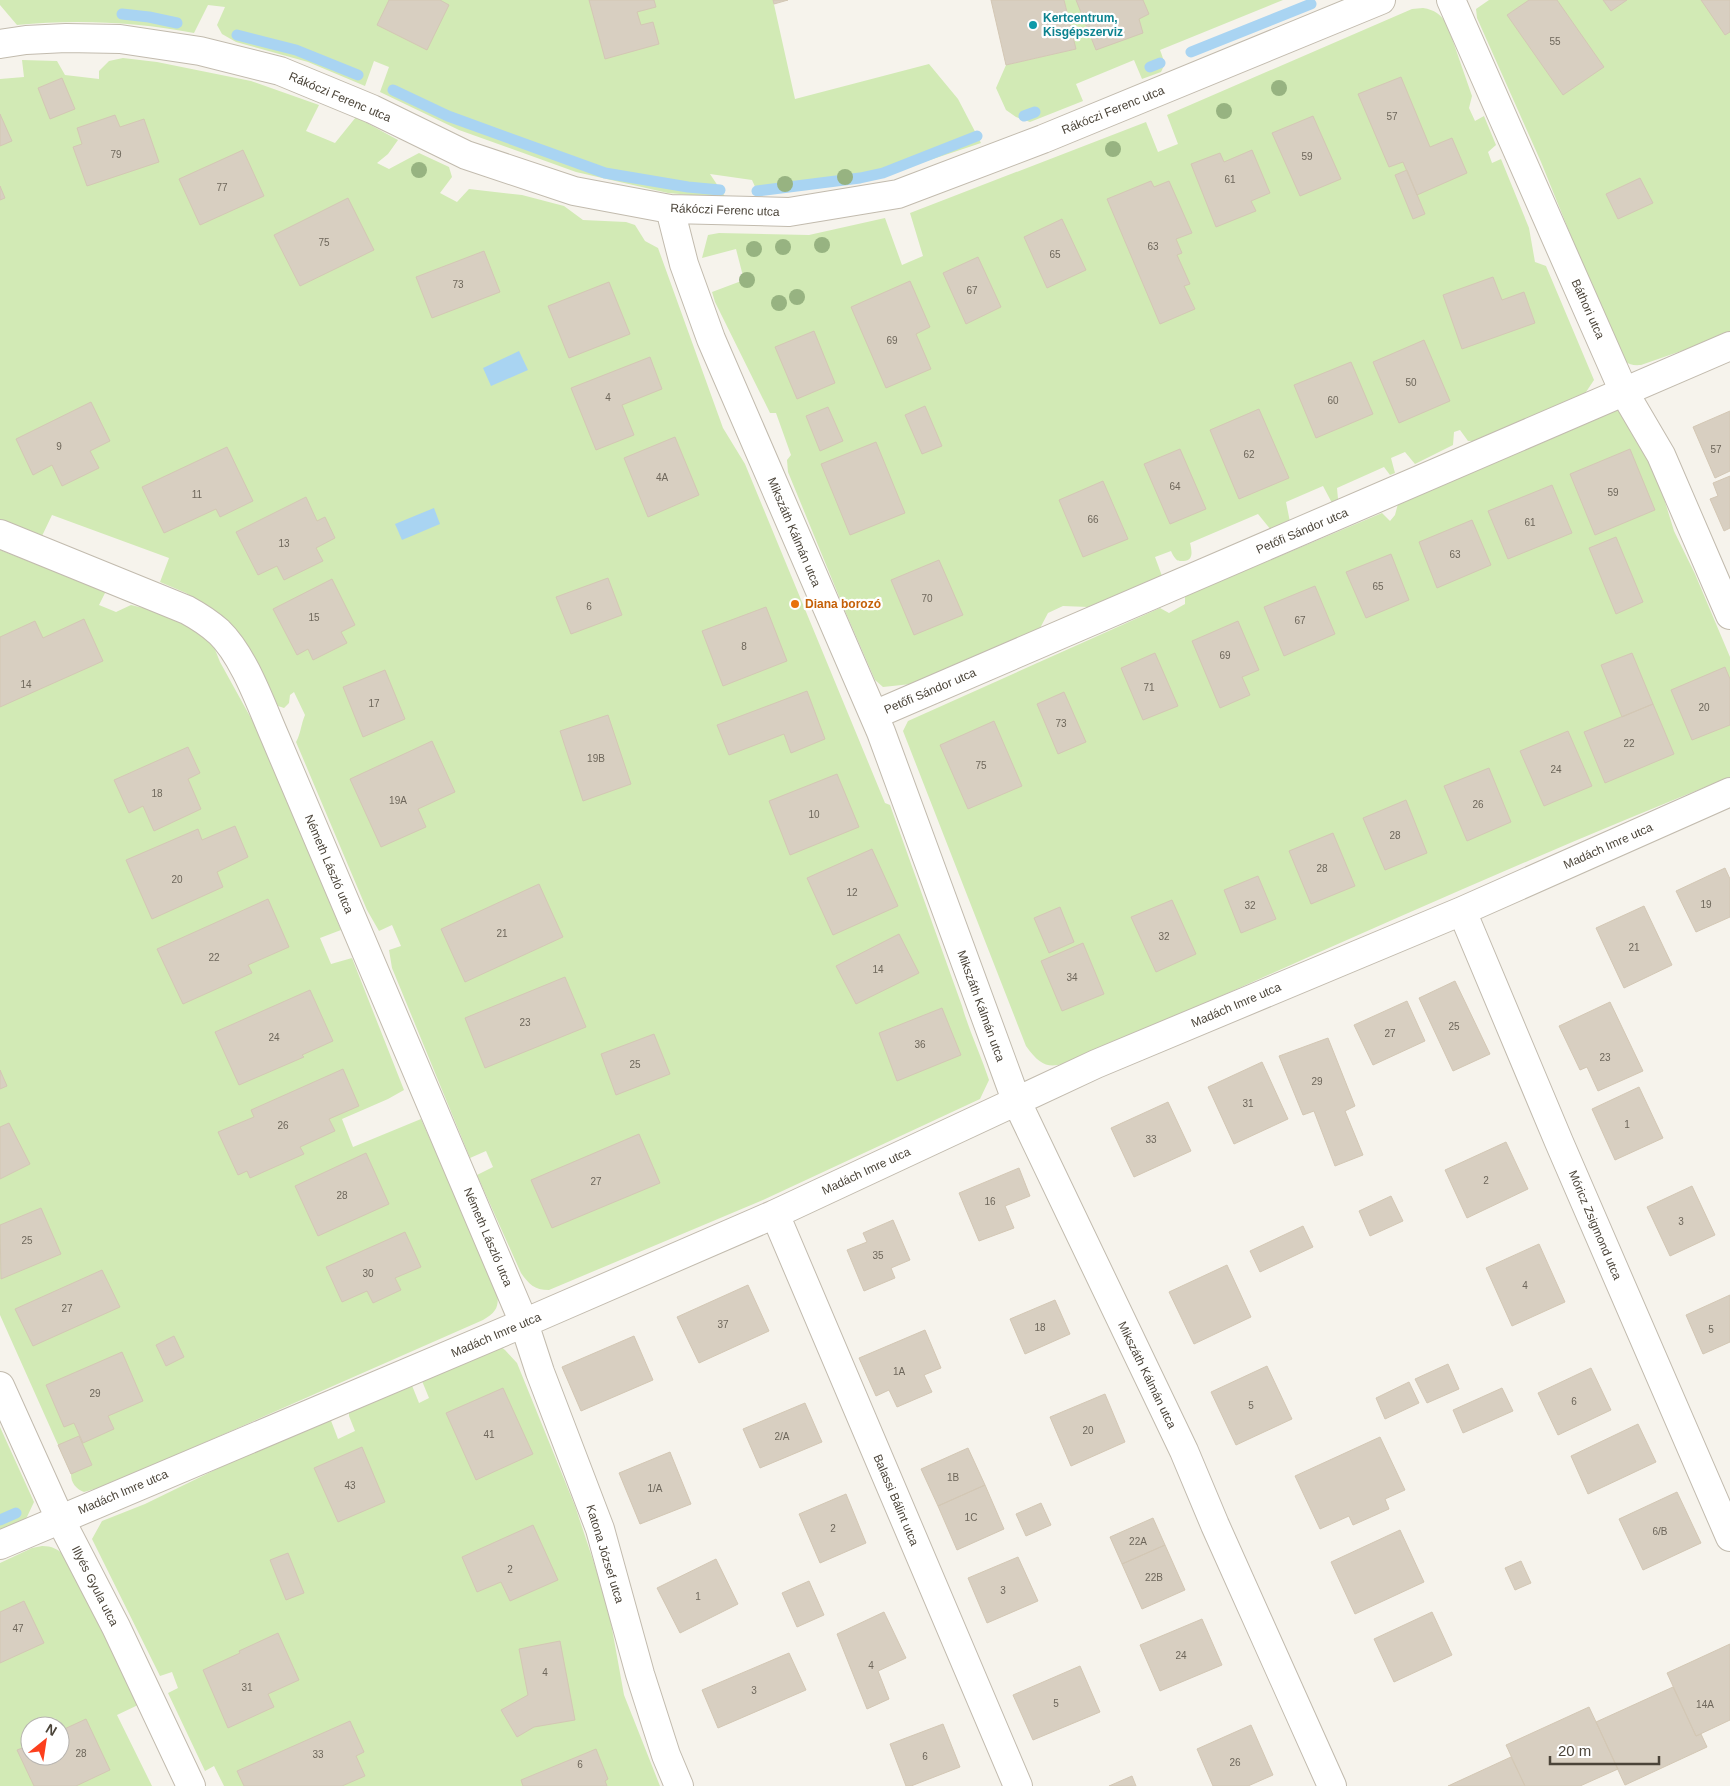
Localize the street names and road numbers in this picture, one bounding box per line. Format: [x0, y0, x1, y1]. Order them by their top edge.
street label: Rákóczi Ferenc utca [287, 69, 393, 125]
street label: Rákóczi Ferenc utca [1060, 83, 1167, 137]
street label: Rákóczi Ferenc utca [670, 201, 780, 219]
street label: Báthori utca [1569, 277, 1608, 341]
street label: Mikszáth Kálmán utca [765, 475, 824, 589]
street label: Petőfi Sándor utca [1254, 505, 1350, 557]
street label: Petőfi Sándor utca [882, 665, 978, 717]
street label: Németh László utca [302, 812, 356, 916]
street label: Madách Imre utca [1561, 820, 1655, 872]
street label: Mikszáth Kálmán utca [954, 948, 1008, 1064]
street label: Madách Imre utca [1189, 980, 1283, 1030]
street label: Madách Imre utca [820, 1144, 913, 1198]
street label: Móricz Zsigmond utca [1566, 1168, 1624, 1282]
street label: Németh László utca [461, 1185, 515, 1289]
street label: Madách Imre utca [449, 1310, 543, 1360]
street label: Mikszáth Kálmán utca [1115, 1319, 1179, 1431]
street label: Balassi Bálint utca [870, 1452, 922, 1548]
street label: Madách Imre utca [76, 1467, 170, 1517]
street label: Katona József utca [583, 1503, 627, 1605]
street label: Illyés Gyula utca [69, 1544, 121, 1629]

